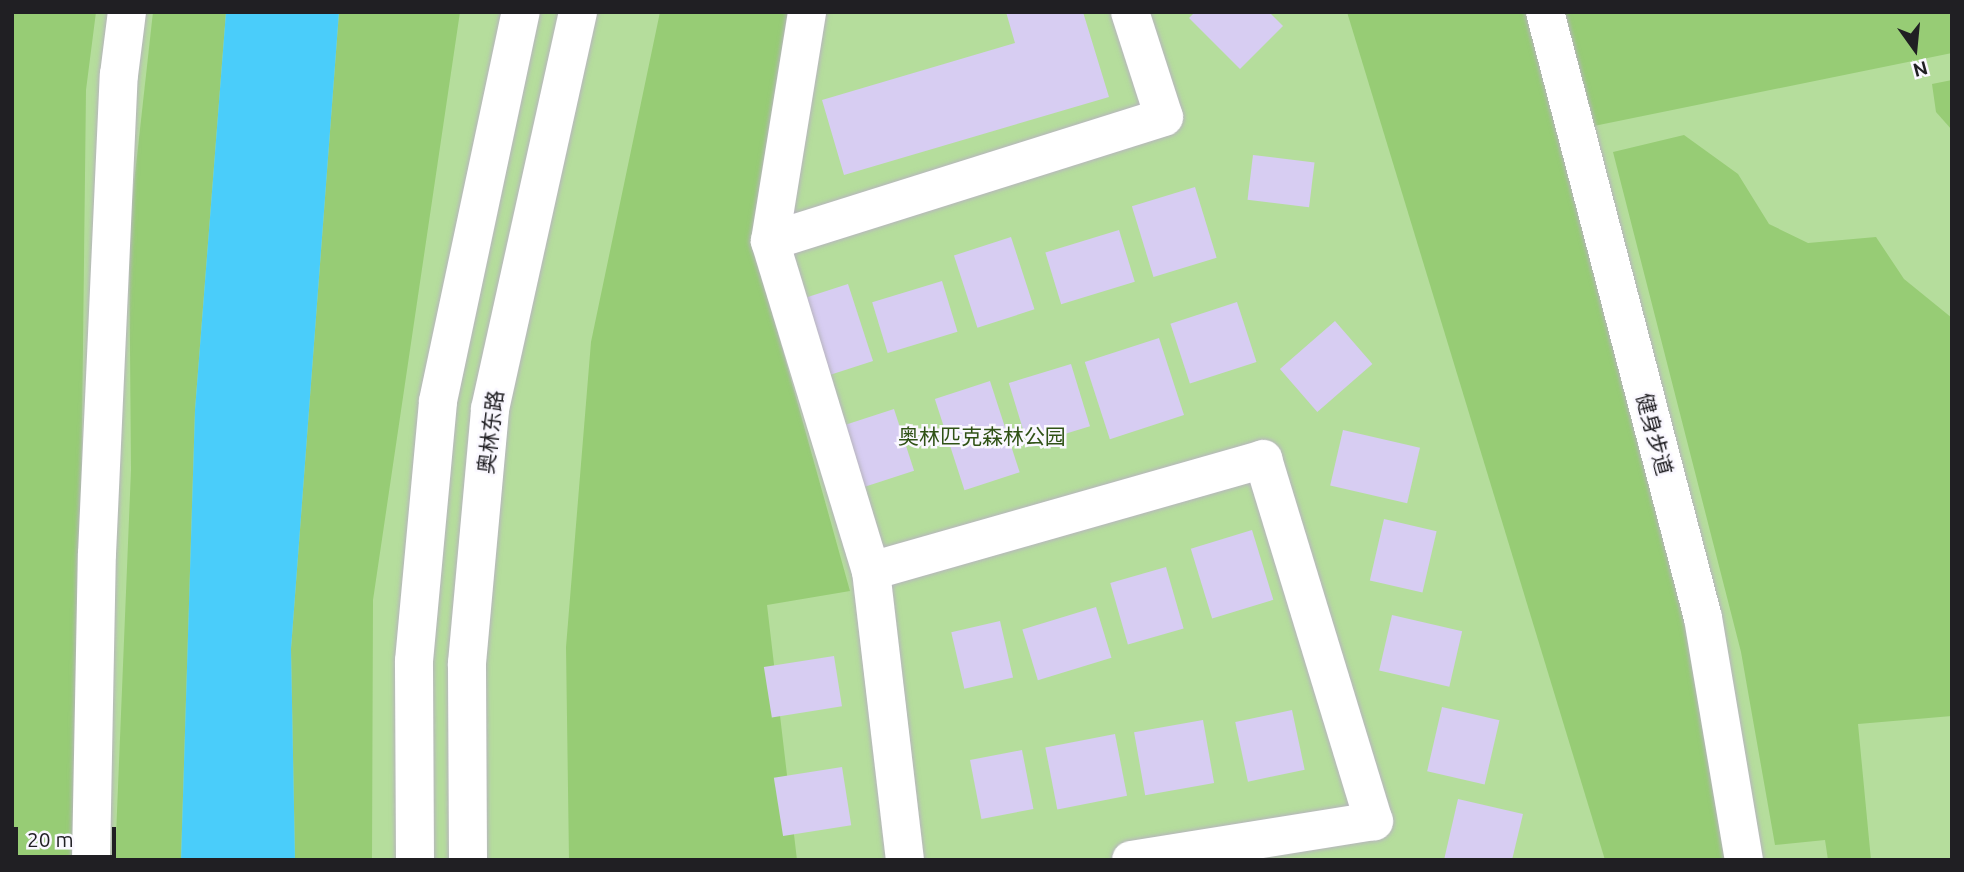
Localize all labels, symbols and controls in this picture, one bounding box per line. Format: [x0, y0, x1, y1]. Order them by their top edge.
north arrow [1880, 14, 1950, 84]
text: N [1911, 57, 1930, 82]
street label: 奥林东路 [472, 389, 508, 475]
street label: 健身步道 [1632, 390, 1678, 478]
park label: 奥林匹克森林公园 [898, 423, 1066, 449]
scale bar [18, 812, 119, 856]
text: 20 m [27, 827, 74, 851]

